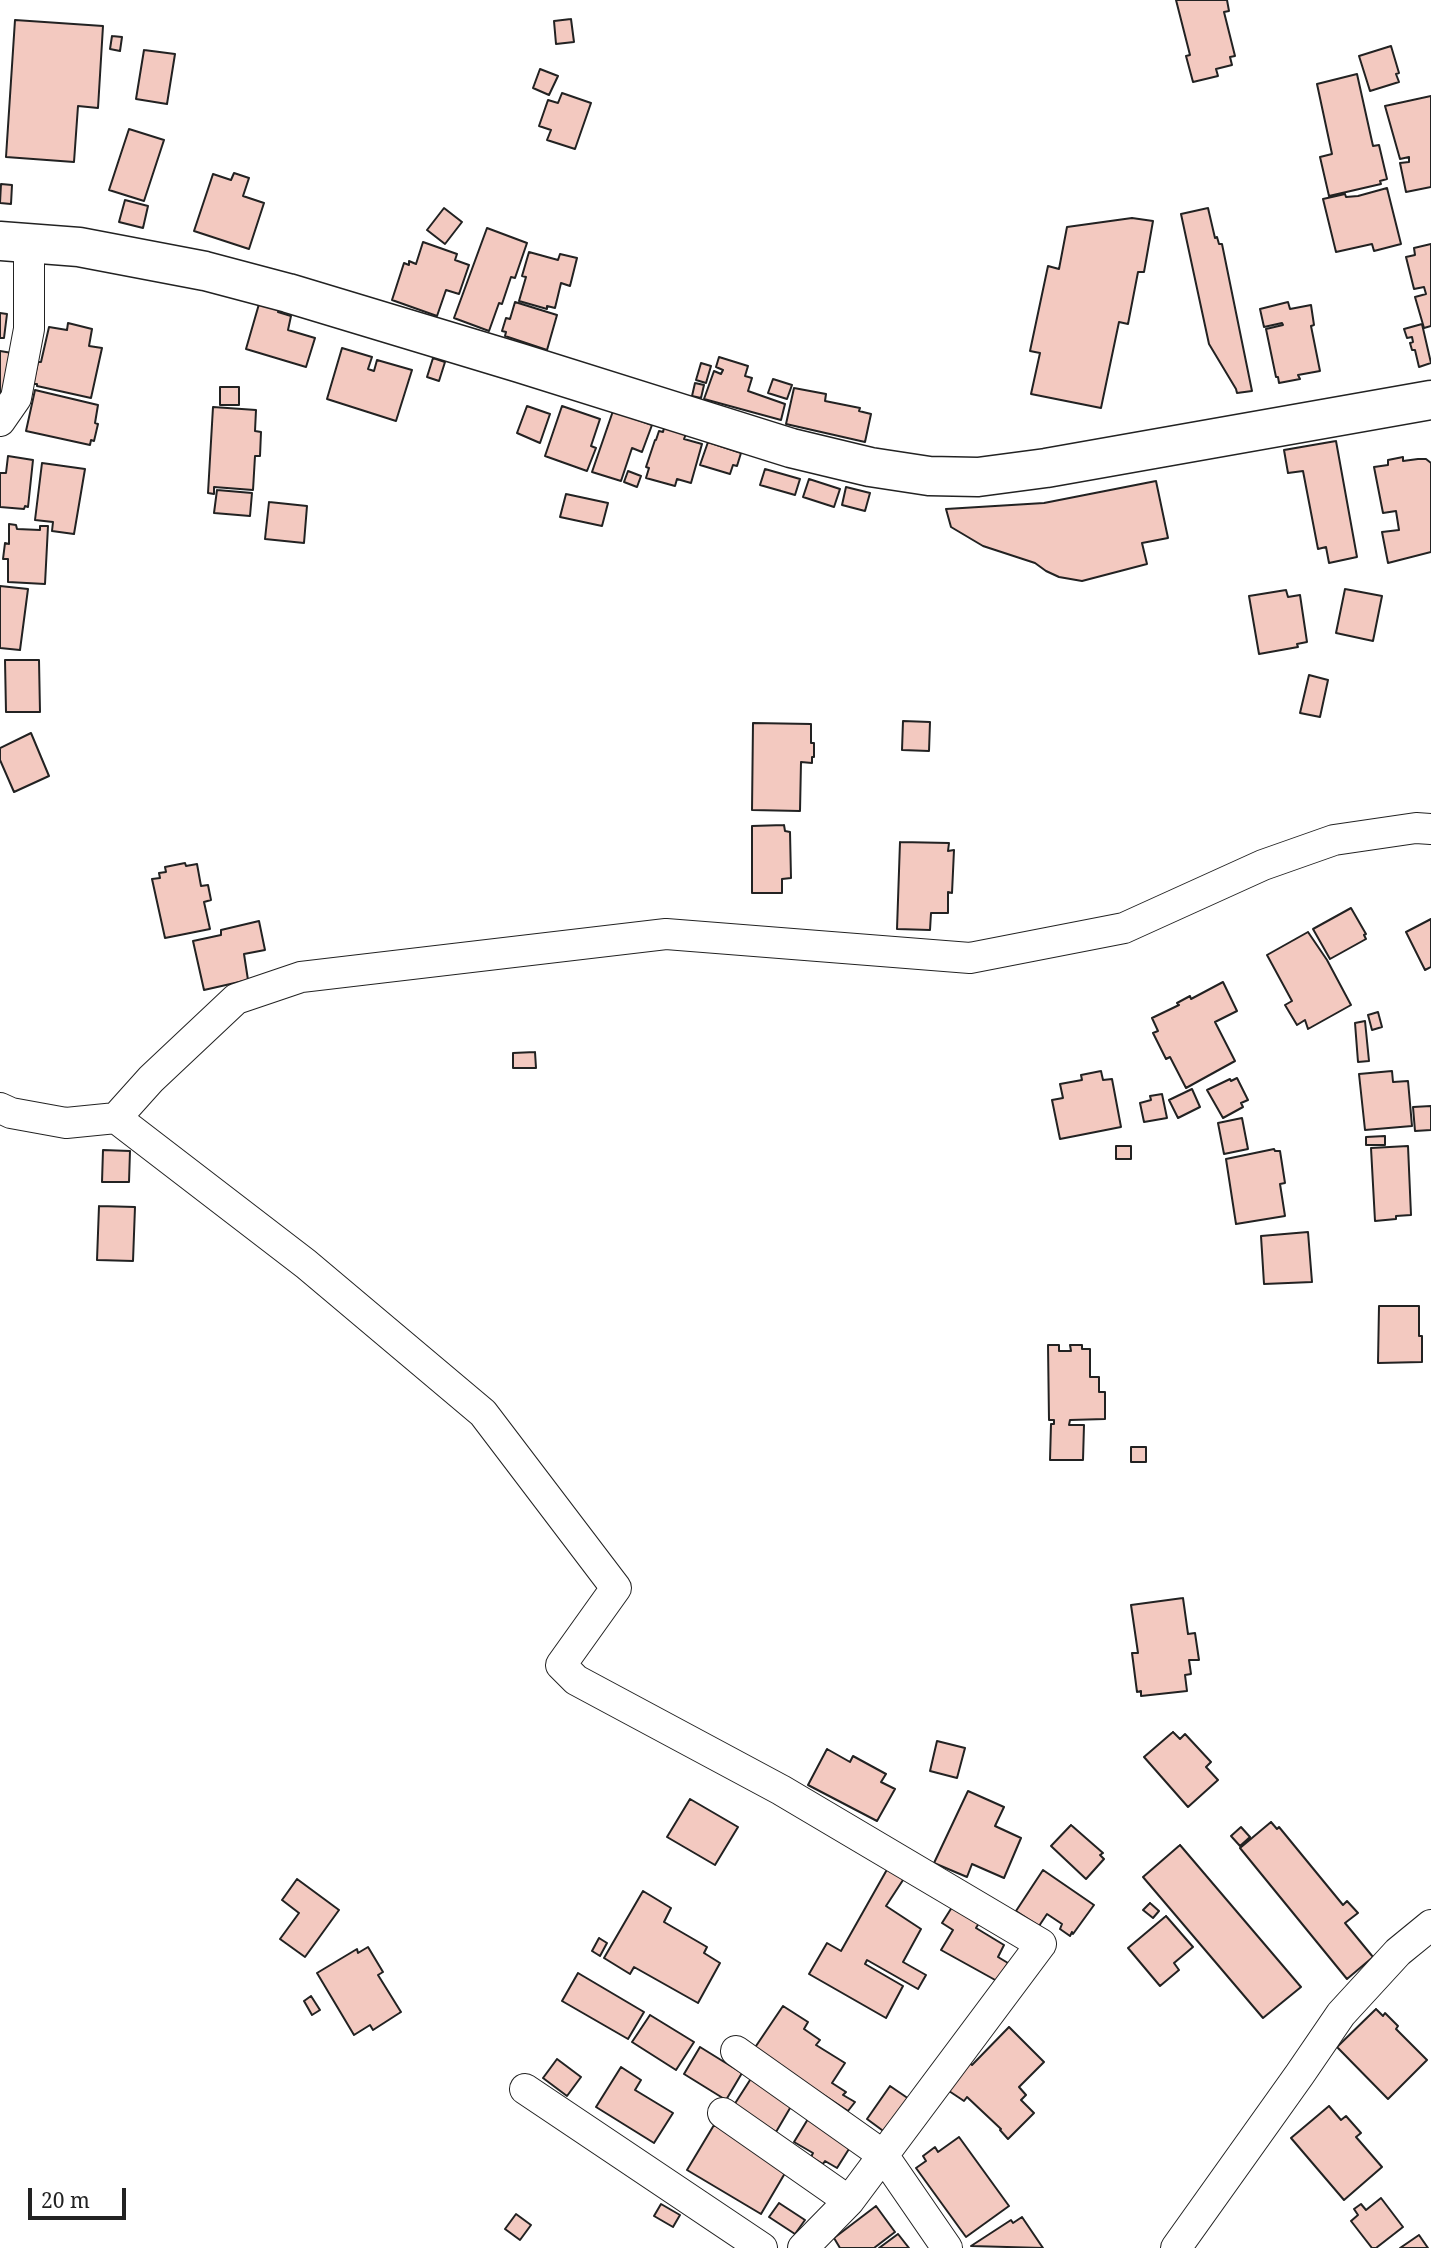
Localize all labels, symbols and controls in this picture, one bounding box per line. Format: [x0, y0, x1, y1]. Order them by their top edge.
scale bar [32, 2174, 130, 2218]
text: 20 m [41, 2186, 90, 2214]

